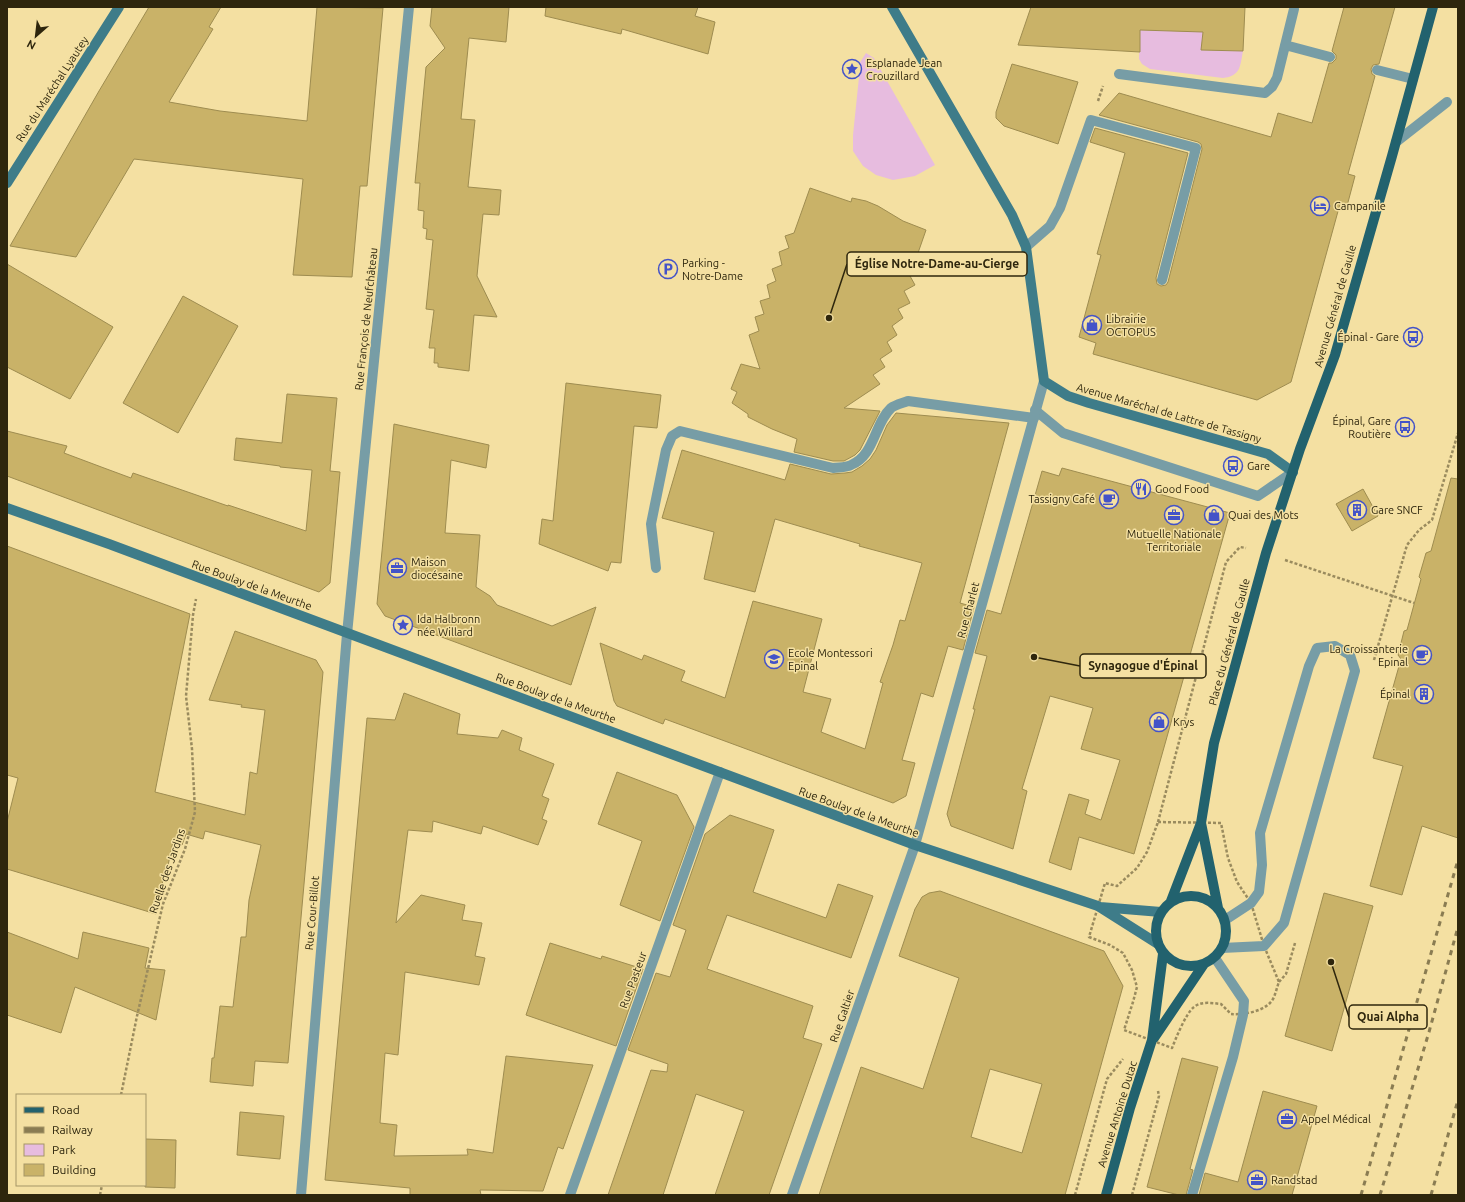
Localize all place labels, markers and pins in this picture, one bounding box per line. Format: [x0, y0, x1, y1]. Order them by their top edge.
place label: Esplanade Jean Crouzillard [866, 57, 942, 82]
place icon: Esplanade Jean Crouzillard [841, 58, 863, 80]
hotel icon: Campanile [1309, 195, 1331, 217]
place label: Campanile [1334, 200, 1386, 212]
callout: Église Notre-Dame-au-Cierge [847, 252, 1027, 276]
place label: Parking - Notre-Dame [682, 257, 743, 282]
parking icon: Parking - Notre-Dame [657, 258, 679, 280]
place label: Librairie OCTOPUS [1106, 313, 1156, 338]
shop icon: Librairie OCTOPUS [1081, 314, 1103, 336]
bus stop icon: Épinal - Gare [1402, 326, 1424, 348]
place label: Épinal - Gare [1338, 330, 1399, 343]
place label: Épinal, Gare Routière [1332, 414, 1391, 440]
bus stop icon: Épinal, Gare Routière [1394, 416, 1416, 438]
bus stop icon: Gare [1222, 455, 1244, 477]
place label: Gare [1247, 460, 1270, 472]
restaurant icon: Good Food [1130, 478, 1152, 500]
place label: Good Food [1155, 483, 1209, 495]
cafe icon: Tassigny Café [1098, 488, 1120, 510]
place label: Tassigny Café [1028, 493, 1095, 505]
building icon: Gare SNCF [1346, 499, 1368, 521]
office icon: Mutuelle Nationale Territoriale [1163, 504, 1185, 526]
shop icon: Quai des Mots [1203, 504, 1225, 526]
place label: Gare SNCF [1371, 504, 1423, 516]
place label: Quai des Mots [1228, 509, 1299, 521]
place label: Mutuelle Nationale Territoriale [1127, 528, 1221, 553]
place label: Maison diocésaine [411, 556, 463, 581]
office icon: Maison diocésaine [386, 557, 408, 579]
place label: Ida Halbronn née Willard [417, 613, 480, 638]
place icon: Ida Halbronn née Willard [392, 614, 414, 636]
place label: La Croissanterie Epinal [1329, 643, 1408, 668]
cafe icon: La Croissanterie Epinal [1411, 644, 1433, 666]
place label: Ecole Montessori Epinal [788, 647, 873, 672]
school or university icon: Ecole Montessori Epinal [763, 648, 785, 670]
callout: Synagogue d'Épinal [1080, 654, 1206, 678]
building icon: Épinal [1413, 683, 1435, 705]
place label: Épinal [1380, 687, 1410, 700]
shop icon: Krys [1148, 711, 1170, 733]
place label: Krys [1173, 716, 1194, 728]
callout: Quai Alpha [1349, 1005, 1427, 1029]
office icon: Appel Médical [1276, 1108, 1298, 1130]
place label: Appel Médical [1301, 1113, 1371, 1125]
office icon: Randstad [1246, 1169, 1268, 1191]
place label: Randstad [1271, 1174, 1317, 1186]

